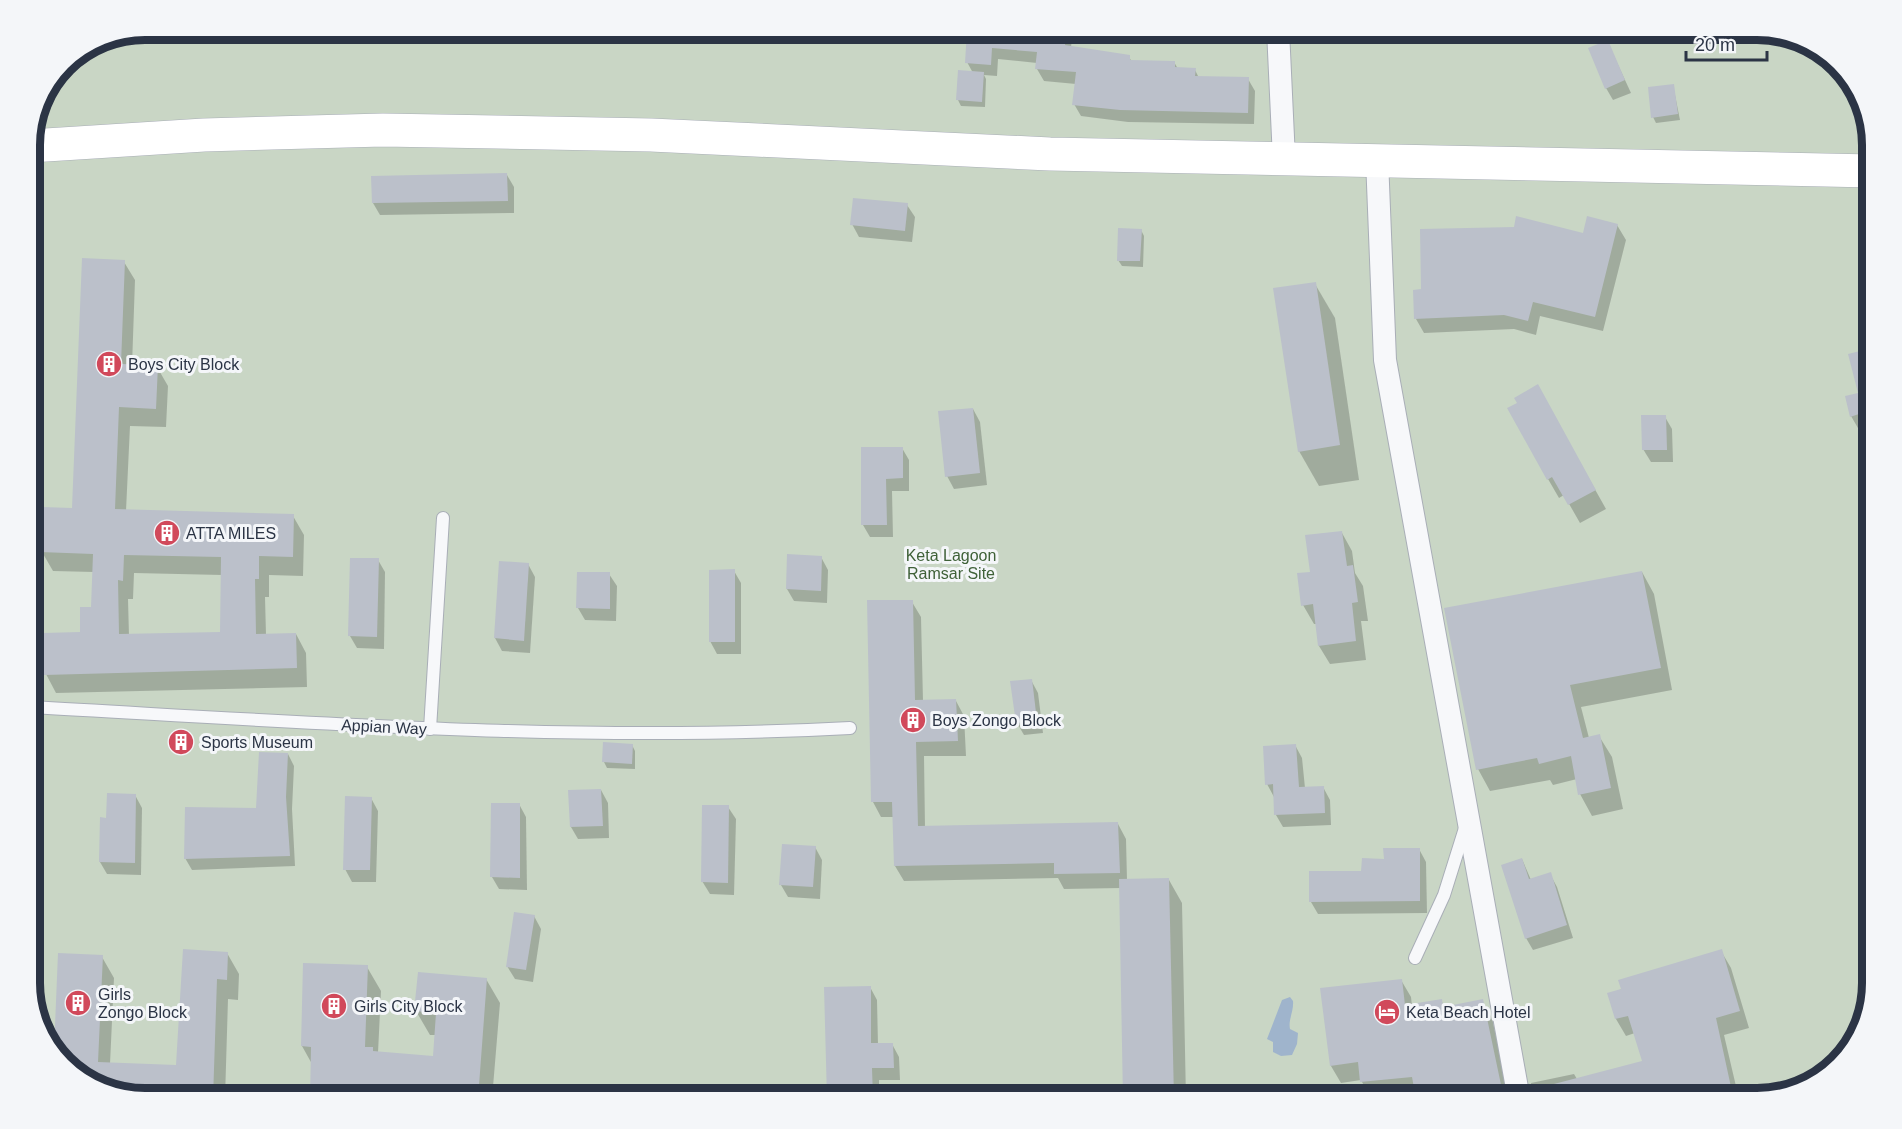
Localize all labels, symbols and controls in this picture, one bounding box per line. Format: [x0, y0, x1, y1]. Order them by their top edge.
scale bar [1686, 24, 1767, 62]
text: 20 m [1695, 35, 1735, 55]
building icon: Boys City Block [94, 349, 124, 379]
place label: Boys City Block [128, 356, 240, 373]
building icon: ATTA MILES [152, 518, 182, 548]
place label: ATTA MILES [186, 525, 276, 542]
park label: Keta Lagoon Ramsar Site [906, 547, 996, 582]
building icon: Boys Zongo Block [898, 705, 928, 735]
place label: Boys Zongo Block [932, 712, 1062, 729]
street label: Appian Way [341, 716, 427, 738]
building icon: Sports Museum [166, 727, 196, 757]
place label: Sports Museum [201, 734, 313, 751]
place label: Girls Zongo Block [98, 986, 188, 1021]
building icon: Girls Zongo Block [63, 988, 93, 1018]
building icon: Girls City Block [319, 991, 349, 1021]
hotel icon: Keta Beach Hotel [1372, 997, 1402, 1027]
place label: Girls City Block [354, 998, 463, 1015]
place label: Keta Beach Hotel [1406, 1004, 1531, 1021]

